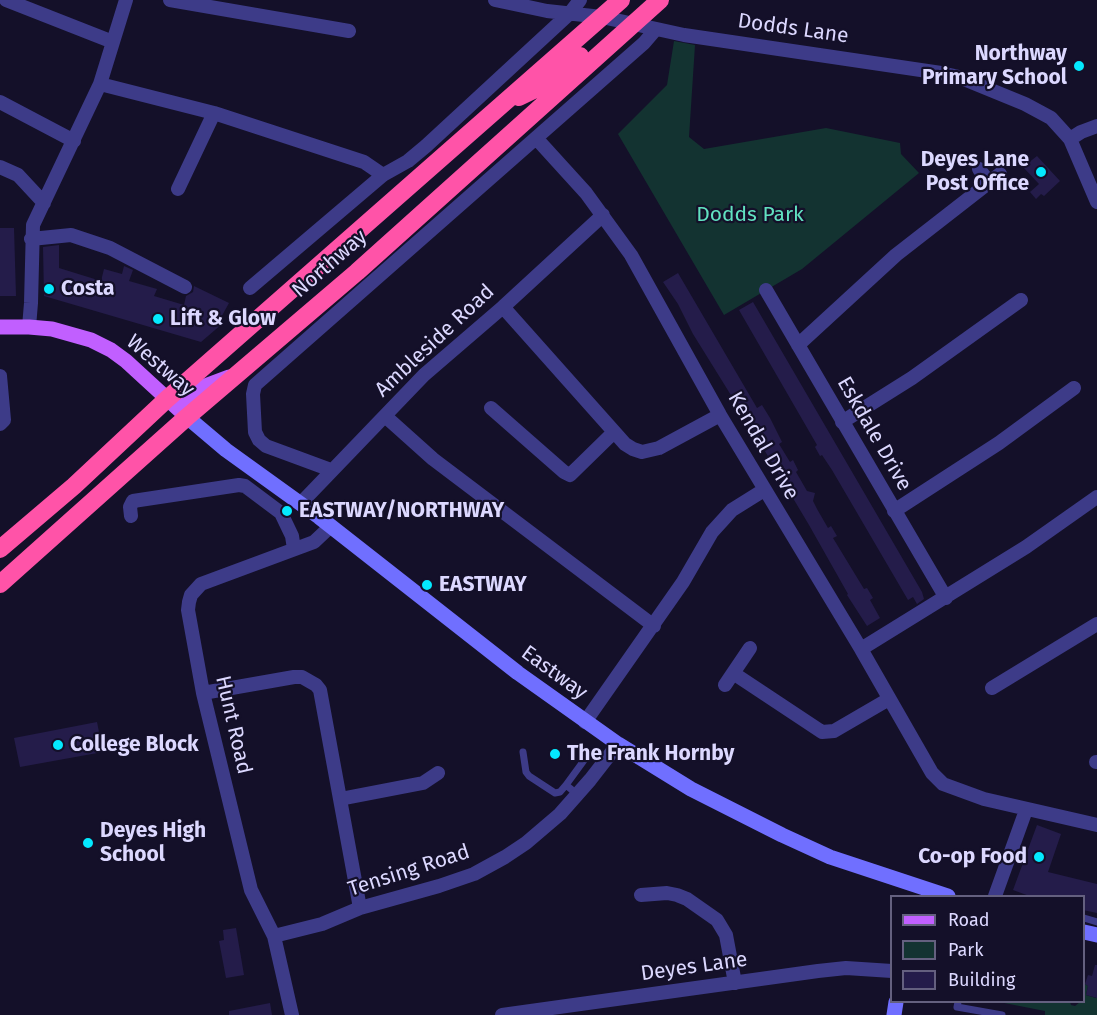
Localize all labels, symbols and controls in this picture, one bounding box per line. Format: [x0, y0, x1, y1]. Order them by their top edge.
street label: Dodds Lane [736, 9, 850, 49]
place label: Northway Primary School [922, 41, 1067, 91]
marker: Northway Primary School [1072, 59, 1086, 73]
place label: Deyes Lane Post Office [921, 147, 1029, 197]
marker: Deyes Lane Post Office [1034, 165, 1048, 179]
park label: Dodds Park [696, 202, 804, 228]
street label: Northway [287, 225, 373, 303]
place label: Costa [61, 276, 114, 302]
street label: Ambleside Road [370, 279, 500, 403]
marker: Costa [42, 282, 56, 296]
place label: Lift & Glow [170, 306, 276, 332]
marker: Lift & Glow [151, 312, 165, 326]
street label: Westway [121, 330, 199, 402]
street label: Eskdale Drive [831, 372, 917, 496]
street label: Kendal Drive [722, 387, 804, 505]
place label: EASTWAY/NORTHWAY [299, 498, 504, 524]
marker: EASTWAY/NORTHWAY [280, 504, 294, 518]
place label: EASTWAY [439, 572, 527, 598]
marker: EASTWAY [420, 578, 434, 592]
street label: Eastway [516, 641, 592, 705]
street label: Hunt Road [209, 673, 257, 777]
place label: College Block [70, 732, 199, 758]
marker: College Block [51, 738, 65, 752]
place label: The Frank Hornby [567, 741, 734, 767]
marker: The Frank Hornby [548, 747, 562, 761]
place label: Deyes High School [100, 818, 206, 868]
marker: Deyes High School [81, 836, 95, 850]
street label: Tensing Road [345, 839, 473, 903]
place label: Co-op Food [918, 844, 1027, 870]
marker: Co-op Food [1032, 850, 1046, 864]
legend [890, 895, 1085, 1003]
text: Road [948, 909, 990, 931]
text: Park [948, 939, 983, 961]
street label: Deyes Lane [639, 947, 749, 987]
text: Building [948, 969, 1015, 991]

